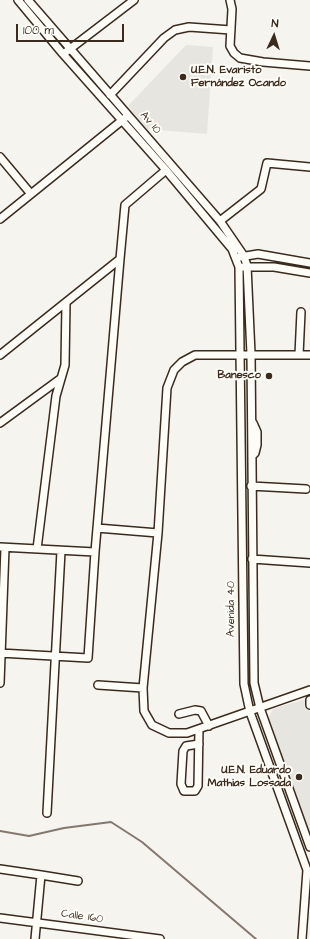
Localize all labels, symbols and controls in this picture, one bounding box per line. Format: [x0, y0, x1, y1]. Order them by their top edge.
scale bar [18, 16, 126, 42]
north arrow [254, 16, 294, 56]
text: N [271, 16, 279, 31]
text: 100 m [23, 22, 54, 39]
place label: U.E.N. Evaristo Fernández Ocando [191, 64, 286, 90]
marker: U.E.N. Evaristo Fernández Ocando [178, 72, 188, 82]
street label: Av 10 [137, 109, 163, 137]
place label: Banesco [217, 369, 261, 383]
marker: Banesco [264, 371, 274, 381]
street label: Avenida 40 [225, 581, 239, 637]
place label: U.E.N. Eduardo Mathias Lossada [208, 764, 291, 790]
marker: U.E.N. Eduardo Mathias Lossada [294, 772, 304, 782]
street label: Calle 160 [60, 908, 104, 926]

